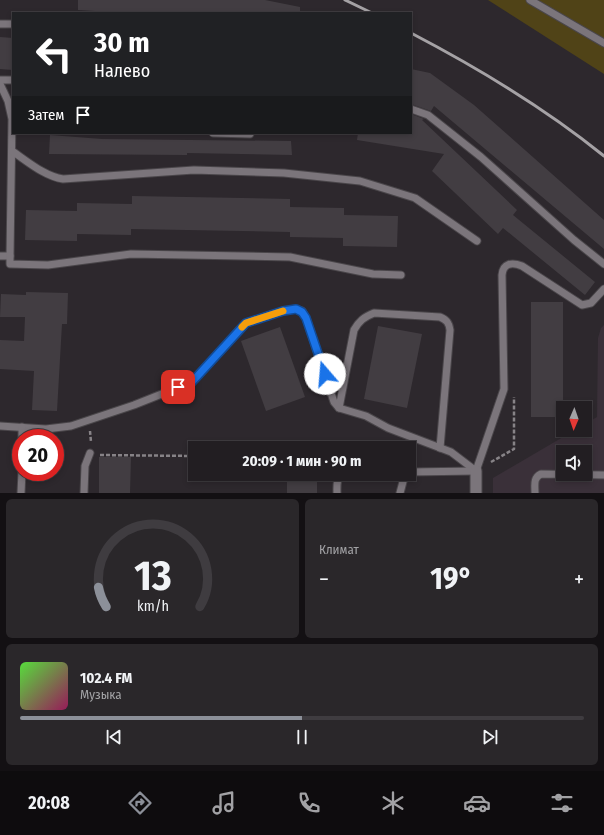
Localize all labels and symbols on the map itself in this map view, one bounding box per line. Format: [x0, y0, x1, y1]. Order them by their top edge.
position arrow [304, 353, 346, 395]
pin [161, 370, 195, 404]
north arrow [556, 401, 592, 437]
speed limit sign: 20 [12, 429, 64, 481]

